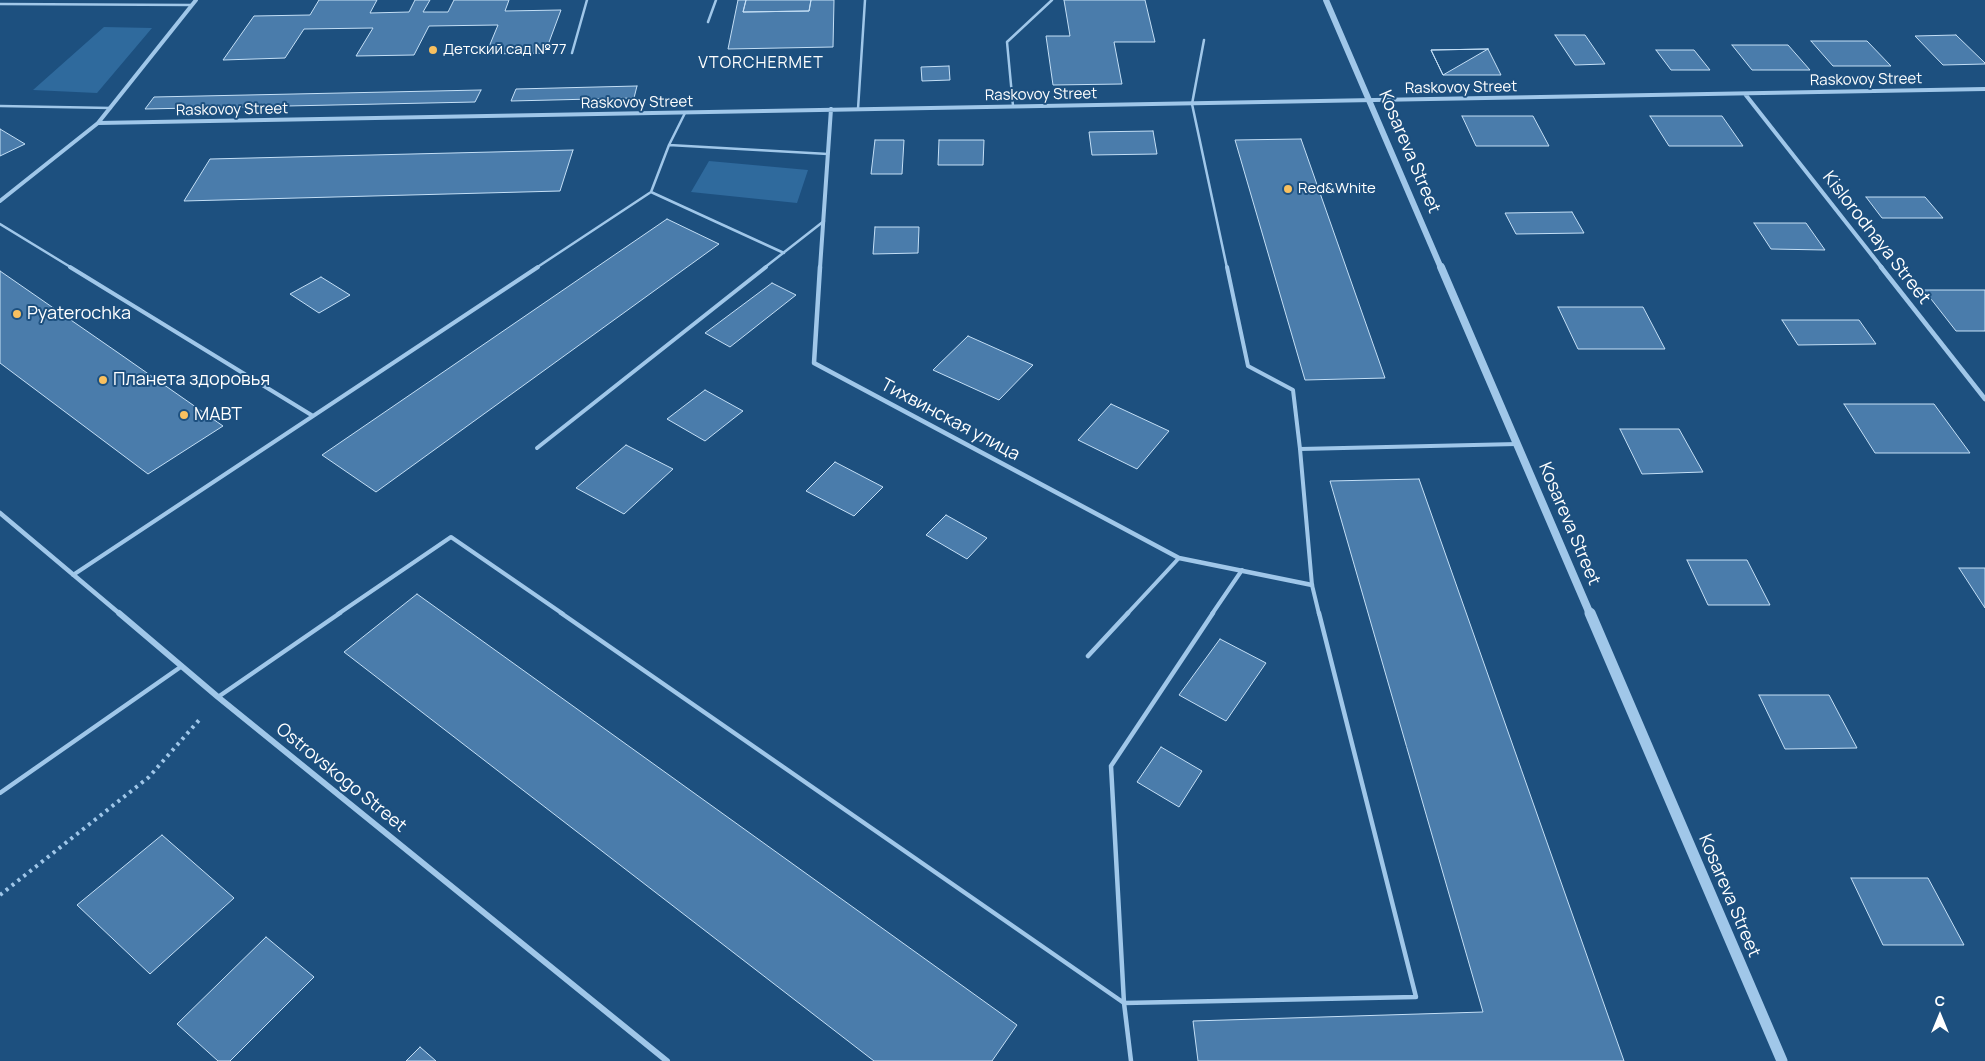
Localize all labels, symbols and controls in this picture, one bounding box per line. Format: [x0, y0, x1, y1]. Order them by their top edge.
place label: Детский сад №77 [443, 41, 567, 59]
marker: Детский сад №77 [427, 44, 439, 56]
district label: VTORCHERMET [697, 54, 825, 74]
street label: Raskovoy Street [1810, 70, 1922, 90]
street label: Raskovoy Street [1405, 78, 1517, 98]
street label: Raskovoy Street [985, 85, 1097, 105]
street label: Kosareva Street [1373, 87, 1445, 217]
street label: Raskovoy Street [581, 93, 693, 113]
street label: Raskovoy Street [176, 100, 288, 120]
street label: Kislorodnaya Street [1817, 167, 1935, 309]
place label: Red&White [1298, 180, 1376, 198]
marker: Red&White [1282, 183, 1294, 195]
place label: Pyaterochka [27, 303, 131, 325]
marker: Pyaterochka [11, 308, 23, 320]
place label: Планета здоровья [113, 369, 270, 391]
marker: Планета здоровья [97, 374, 109, 386]
street label: Тихвинская улица [877, 374, 1023, 466]
place label: МАВТ [194, 404, 242, 426]
marker: МАВТ [178, 409, 190, 421]
street label: Kosareva Street [1533, 459, 1605, 589]
street label: Ostrovskogo Street [271, 719, 411, 837]
street label: Kosareva Street [1693, 831, 1765, 961]
north arrow [1915, 991, 1965, 1041]
text: С [1935, 991, 1945, 1010]

